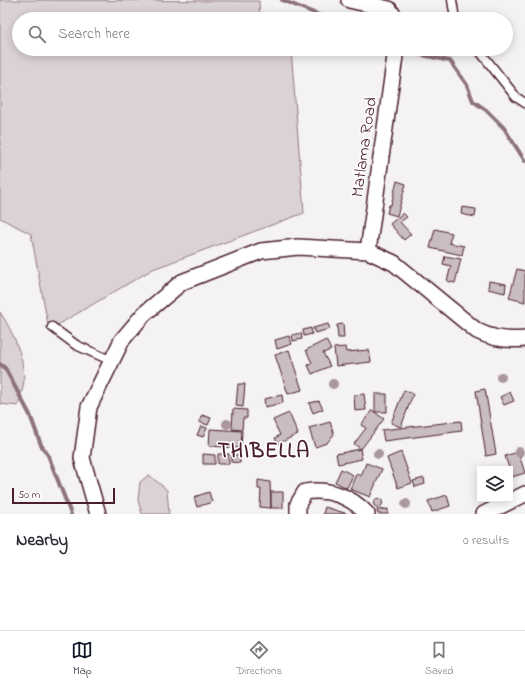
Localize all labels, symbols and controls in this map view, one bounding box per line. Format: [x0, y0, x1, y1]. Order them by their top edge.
search box [12, 12, 513, 56]
icon: search [26, 23, 48, 45]
text: Search here [58, 23, 130, 45]
street label: Matlama Road [345, 95, 384, 199]
district label: THIBELLA [218, 437, 310, 467]
map controls [477, 466, 513, 502]
button: layers [477, 466, 513, 502]
scale bar [12, 486, 115, 505]
text: 50 m [18, 487, 40, 503]
text: Nearby [16, 528, 68, 553]
text: 0 results [463, 531, 509, 550]
tab: Map [71, 639, 93, 679]
tab: Directions [236, 639, 282, 679]
tab: Saved [425, 639, 454, 679]

